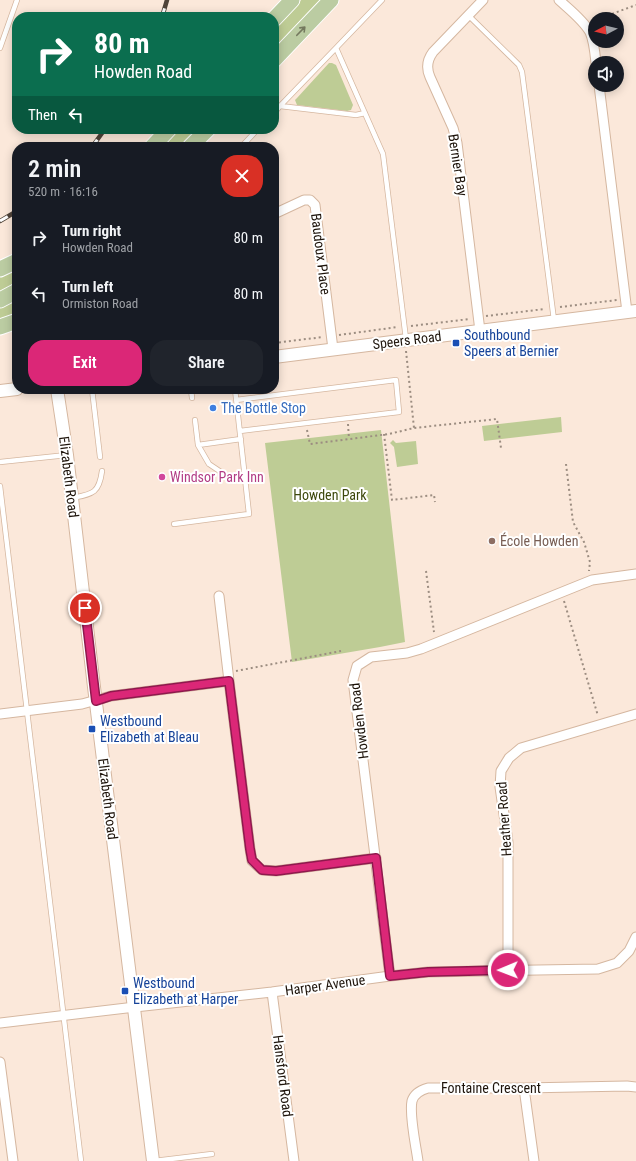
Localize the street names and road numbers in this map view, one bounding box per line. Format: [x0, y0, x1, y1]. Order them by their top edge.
street label: Bernier Bay [445, 133, 471, 197]
street label: Baudoux Place [308, 212, 334, 296]
street label: Speers Road [372, 328, 442, 352]
street label: Elizabeth Road [56, 435, 82, 519]
street label: Howden Road [346, 682, 372, 760]
street label: Elizabeth Road [95, 757, 121, 841]
street label: Heather Road [493, 781, 515, 857]
street label: Harper Avenue [284, 971, 367, 999]
street label: Hansford Road [270, 1034, 296, 1118]
street label: Fontaine Crescent [441, 1080, 541, 1096]

